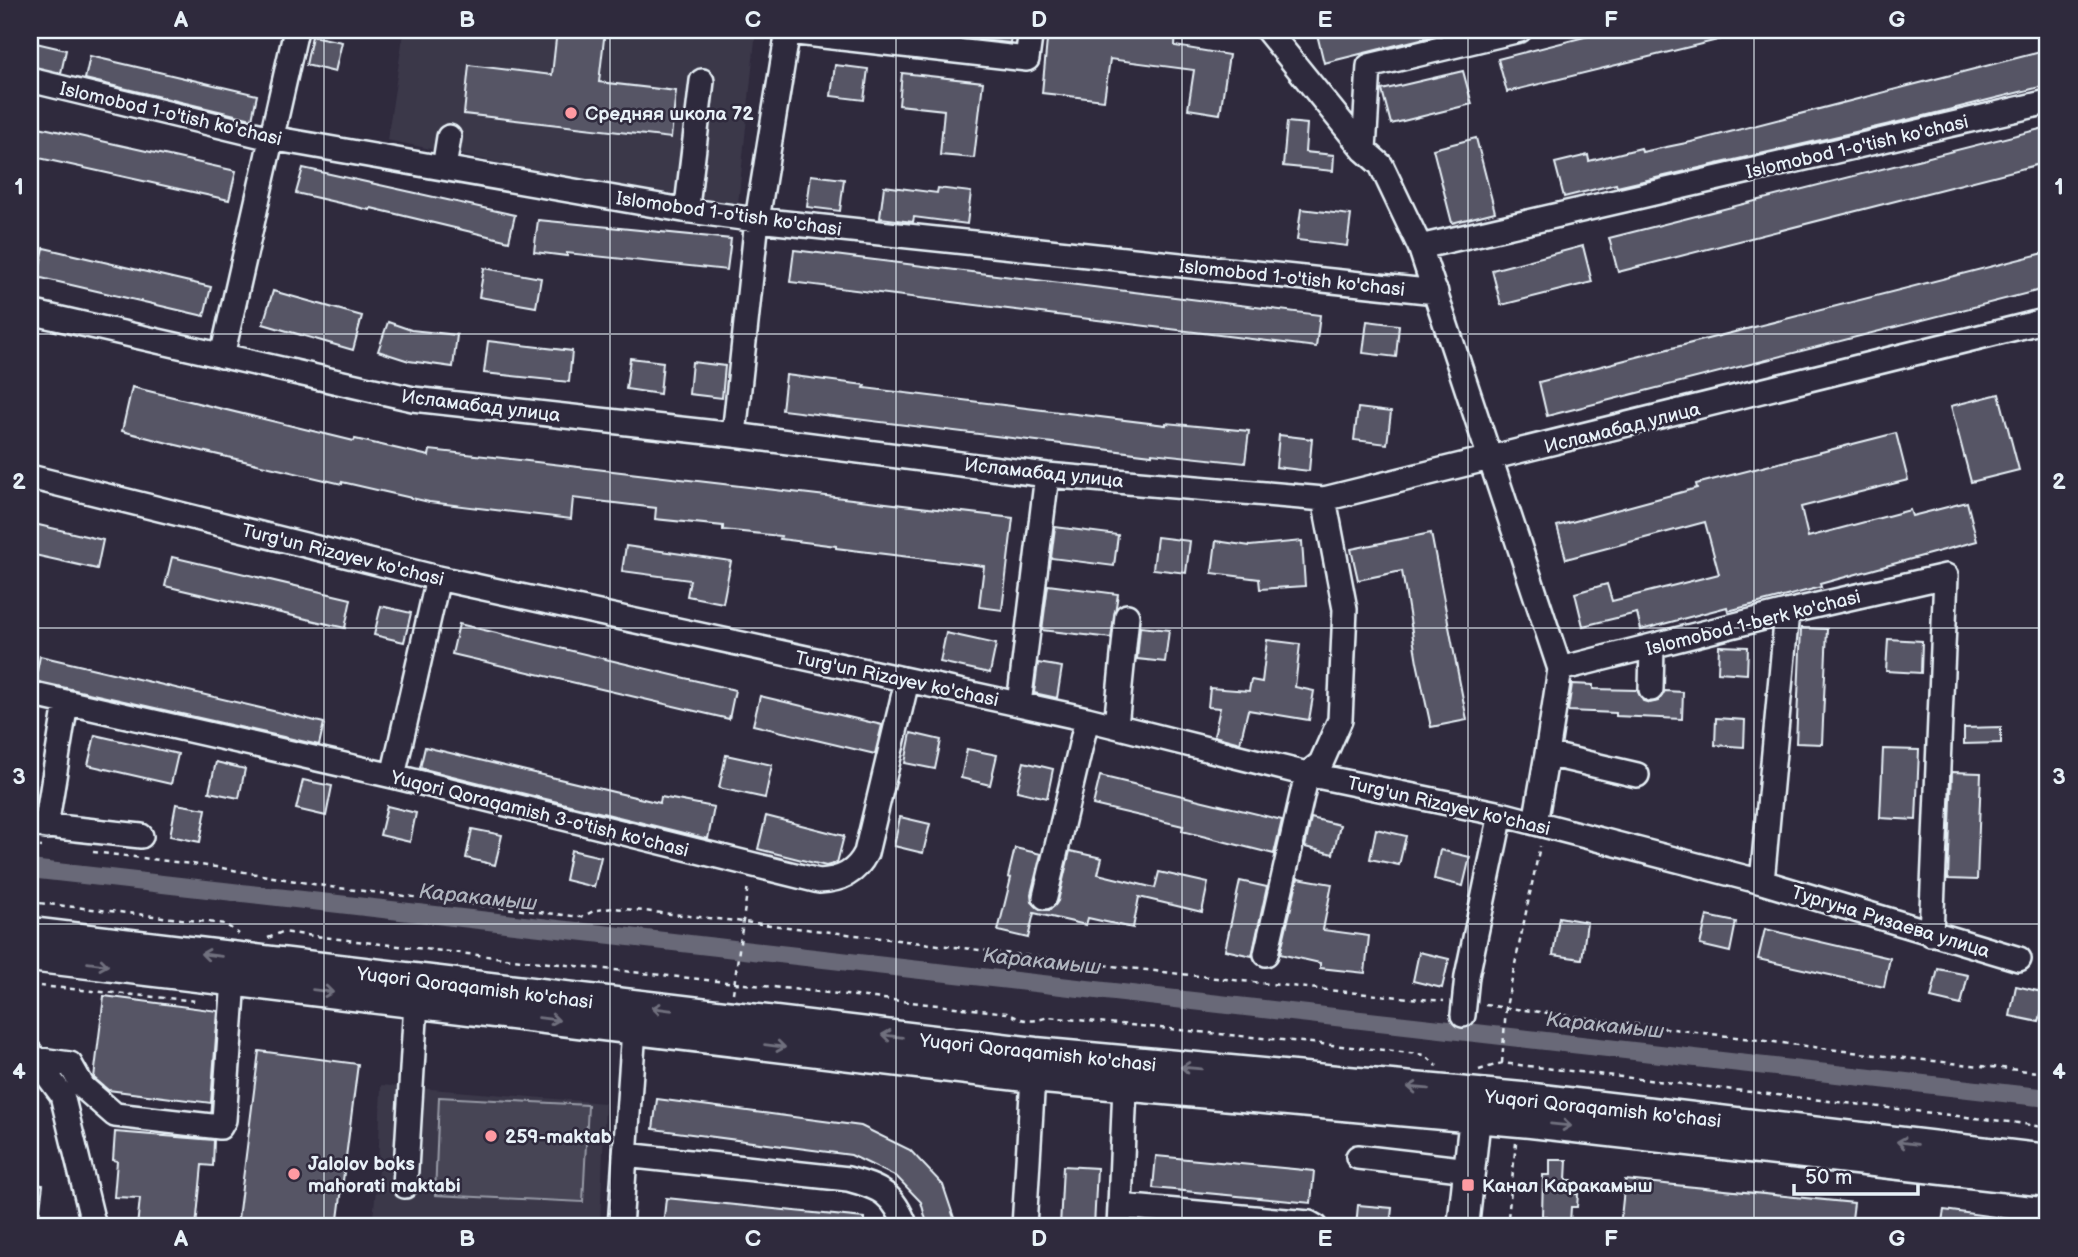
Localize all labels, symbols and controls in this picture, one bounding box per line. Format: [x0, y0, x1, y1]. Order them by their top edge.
text: A [173, 6, 189, 34]
text: B [459, 6, 475, 34]
text: C [745, 6, 761, 34]
text: D [1031, 6, 1047, 34]
text: E [1318, 6, 1333, 34]
text: F [1604, 6, 1618, 34]
text: G [1889, 6, 1906, 34]
street label: Islomobod 1-o'tish ko'chasi [57, 78, 284, 151]
place label: Средняя школа 72 [585, 103, 754, 126]
marker: Средняя школа 72 [563, 105, 579, 121]
street label: Islomobod 1-o'tish ko'chasi [1744, 111, 1971, 184]
text: 1 [14, 173, 24, 201]
text: 1 [2054, 173, 2064, 201]
street label: Islomobod 1-o'tish ko'chasi [615, 187, 843, 242]
street label: Islomobod 1-o'tish ko'chasi [1178, 255, 1406, 302]
street label: Исламабад улица [400, 385, 562, 428]
street label: Исламабад улица [1542, 398, 1703, 459]
street label: Исламабад улица [963, 454, 1125, 493]
text: 2 [12, 468, 26, 496]
text: 2 [2052, 468, 2066, 496]
street label: Turg'un Rizayev ko'chasi [239, 519, 446, 592]
street label: Islomobod 1-berk ko'chasi [1644, 586, 1863, 661]
street label: Turg'un Rizayev ko'chasi [793, 647, 1001, 712]
text: 3 [12, 763, 26, 791]
text: 3 [2052, 763, 2066, 791]
street label: Yuqori Qoraqamish 3-o'tish ko'chasi [387, 766, 691, 863]
street label: Turg'un Rizayev ko'chasi [1345, 772, 1552, 841]
water label: Каракамыш [417, 879, 538, 916]
street label: Тургуна Ризаева улица [1789, 881, 1993, 964]
water label: Каракамыш [981, 943, 1102, 980]
one-way arrow [201, 949, 223, 962]
one-way arrow [86, 958, 108, 971]
street label: Yuqori Qoraqamish ko'chasi [355, 962, 594, 1014]
one-way arrow [312, 985, 334, 998]
one-way arrow [652, 1002, 674, 1015]
water label: Каракамыш [1544, 1007, 1665, 1044]
one-way arrow [537, 1012, 560, 1025]
one-way arrow [881, 1030, 904, 1043]
street label: Yuqori Qoraqamish ko'chasi [917, 1030, 1157, 1077]
one-way arrow [763, 1040, 786, 1053]
text: 4 [12, 1058, 26, 1086]
text: 4 [2052, 1058, 2066, 1086]
one-way arrow [1181, 1061, 1203, 1074]
one-way arrow [1407, 1082, 1430, 1095]
street label: Yuqori Qoraqamish ko'chasi [1482, 1086, 1722, 1133]
one-way arrow [1549, 1119, 1572, 1132]
place label: 259-maktab [505, 1126, 612, 1149]
marker: 259-maktab [483, 1128, 499, 1144]
one-way arrow [1897, 1137, 1919, 1150]
scale bar [1794, 1152, 1919, 1196]
place label: Jalolov boks mahorati maktabi [308, 1153, 461, 1198]
text: 50 m [1805, 1165, 1852, 1190]
marker: Jalolov boks mahorati maktabi [286, 1166, 302, 1182]
place label: Канал Каракамыш [1482, 1175, 1653, 1198]
marker: Канал Каракамыш [1460, 1177, 1476, 1193]
text: A [173, 1225, 189, 1253]
text: B [459, 1225, 475, 1253]
text: C [745, 1225, 761, 1253]
text: D [1031, 1225, 1047, 1253]
text: E [1318, 1225, 1333, 1253]
text: F [1604, 1225, 1618, 1253]
text: G [1889, 1225, 1906, 1253]

